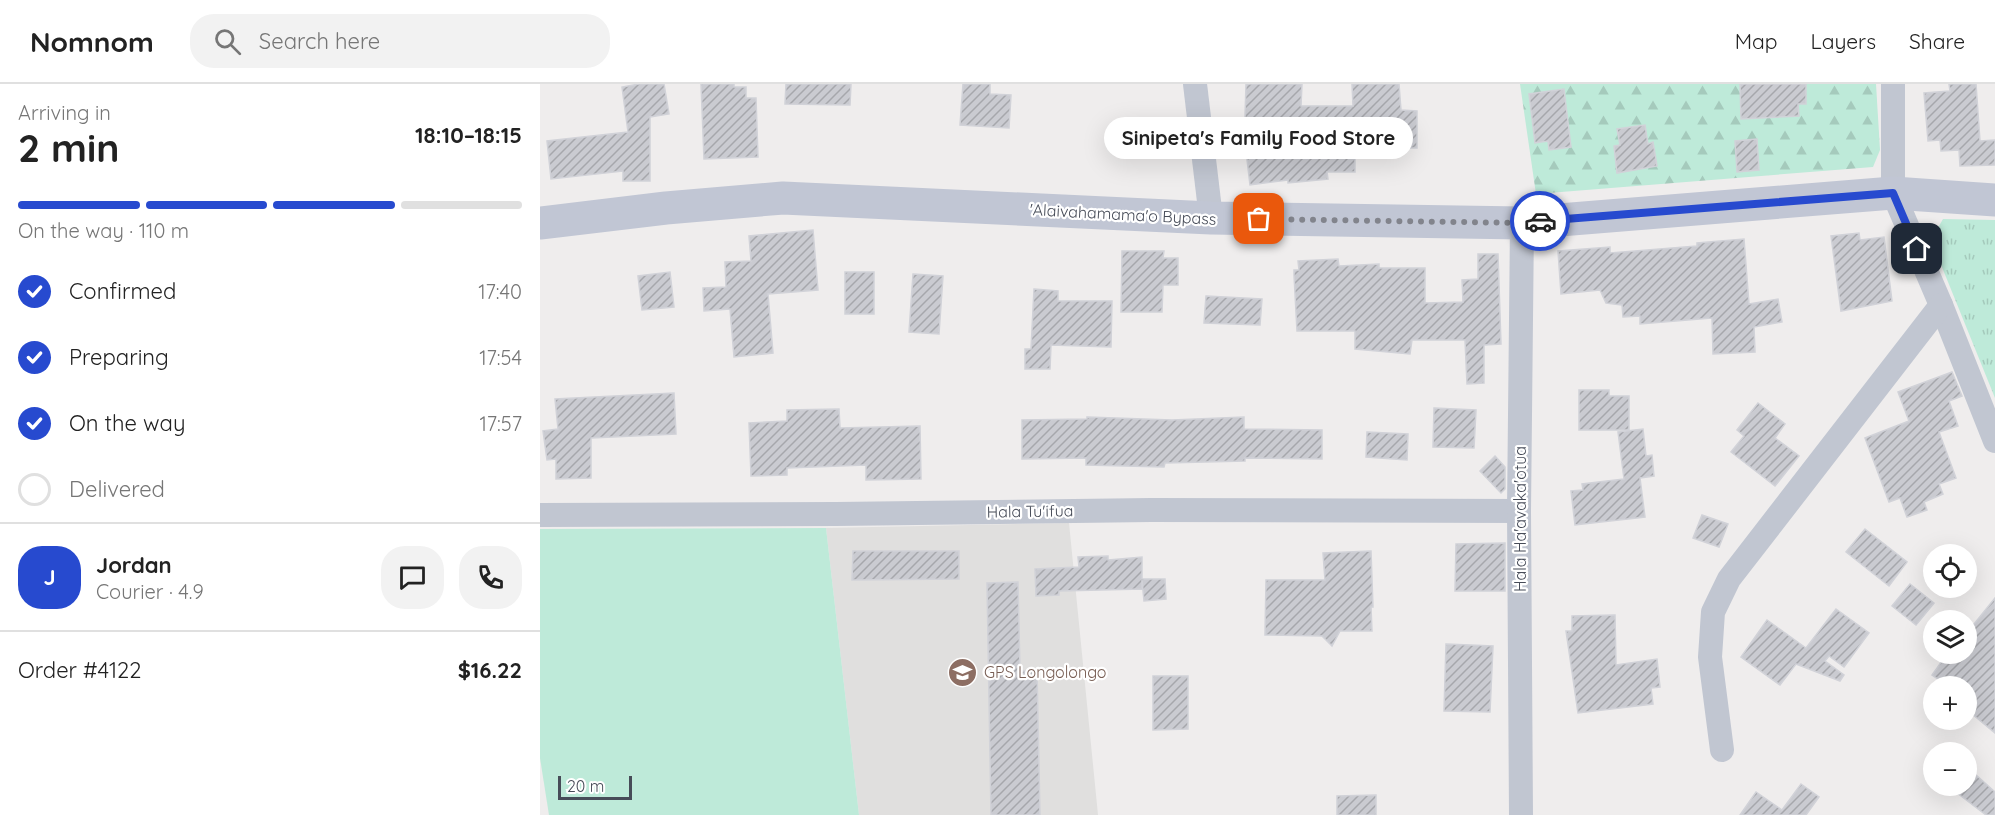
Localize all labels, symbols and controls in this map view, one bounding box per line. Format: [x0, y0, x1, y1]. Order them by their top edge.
search box [190, 14, 610, 68]
text: Nomnom [30, 24, 154, 59]
icon: search [211, 25, 244, 58]
text: Search here [259, 27, 380, 55]
text: Map [1735, 28, 1778, 54]
text: Layers [1811, 28, 1876, 54]
text: Share [1909, 28, 1965, 54]
text: Arriving in [18, 100, 111, 125]
callout: Sinipeta's Family Food Store [1104, 117, 1413, 159]
text: 18:10–18:15 [415, 121, 522, 149]
text: 2 min [18, 123, 120, 172]
text: Sinipeta's Family Food Store [1122, 125, 1395, 150]
courier [1510, 191, 1570, 251]
pin [1233, 193, 1284, 244]
street label: 'Alaivahamama'o Bypass [1029, 199, 1217, 229]
icon: bag [1242, 202, 1275, 235]
icon: car [1524, 205, 1557, 238]
text: On the way · 110 m [18, 218, 189, 243]
pin [1891, 223, 1942, 274]
icon: home [1900, 232, 1933, 265]
icon: check [18, 275, 51, 308]
text: Confirmed [69, 277, 176, 305]
text: 17:40 [478, 279, 522, 304]
icon: check [18, 341, 51, 374]
text: Preparing [69, 343, 169, 371]
text: 17:54 [479, 345, 522, 370]
icon: check [18, 407, 51, 440]
text: On the way [69, 409, 185, 437]
text: 17:57 [479, 411, 522, 436]
street label: Hala Ha'avaka'otua [1510, 446, 1530, 592]
text: Delivered [69, 475, 165, 503]
street label: Hala Tu'ifua [986, 500, 1074, 522]
map controls [1923, 544, 1977, 796]
button: locate [1923, 544, 1977, 598]
button: chat [381, 546, 444, 609]
button: phone [459, 546, 522, 609]
text: Jordan [96, 551, 172, 579]
text: J [43, 563, 56, 591]
text: Courier · 4.9 [96, 579, 204, 604]
button: layers [1923, 610, 1977, 664]
text: Order #4122 [18, 656, 141, 684]
text: $16.22 [458, 656, 522, 684]
school or university icon: GPS Longolongo [947, 656, 979, 688]
place label: GPS Longolongo [984, 662, 1107, 682]
button: + [1923, 676, 1977, 730]
button: − [1923, 742, 1977, 796]
scale bar [558, 773, 632, 800]
text: 20 m [567, 776, 604, 796]

